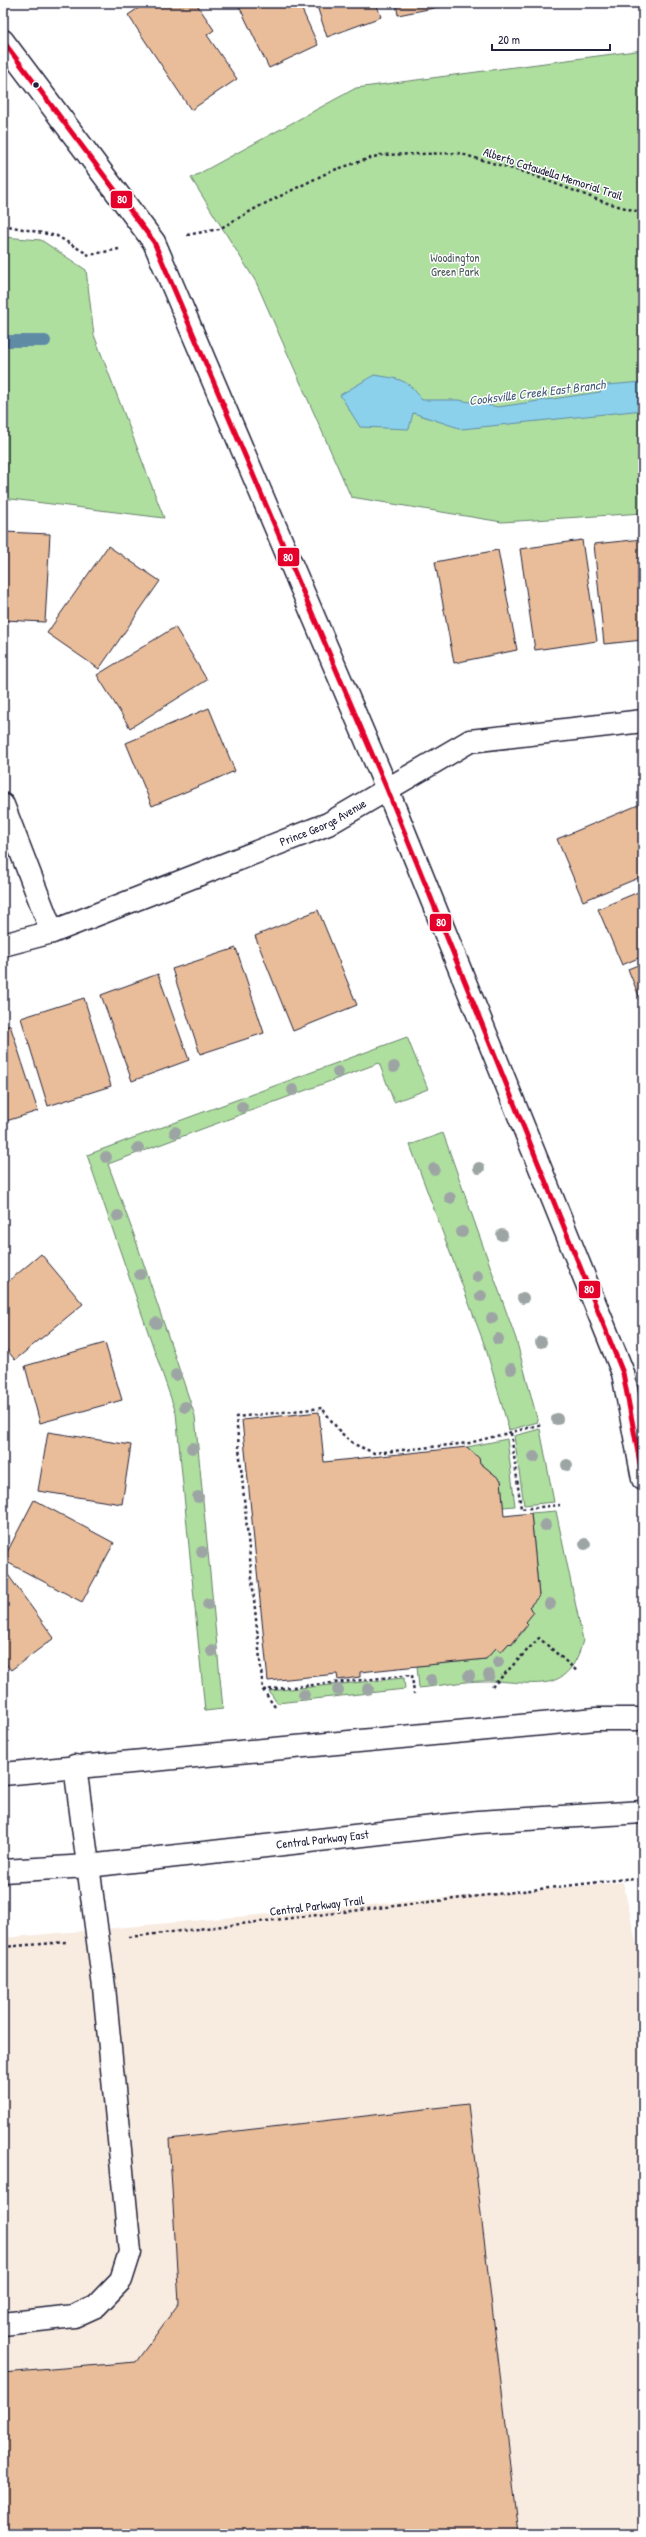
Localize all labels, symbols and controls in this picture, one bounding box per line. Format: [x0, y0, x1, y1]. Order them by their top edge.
scale bar [492, 26, 610, 52]
text: 20 m [498, 31, 520, 48]
unlabelled marker [31, 80, 41, 90]
street label: Alberto Cataudella Memorial Trail [481, 143, 626, 204]
line badge: 80 [110, 190, 133, 209]
text: 80 [117, 192, 127, 206]
park label: Woodington Green Park [430, 249, 480, 280]
water label: Cooksville Creek East Branch [468, 375, 608, 409]
line badge: 80 [277, 547, 300, 567]
text: 80 [283, 550, 293, 564]
street label: Prince George Avenue [277, 794, 369, 850]
line badge: 80 [429, 913, 452, 932]
text: 80 [436, 915, 446, 929]
line badge: 80 [578, 1280, 601, 1299]
text: 80 [584, 1282, 594, 1296]
street label: Central Parkway East [275, 1825, 370, 1853]
street label: Central Parkway Trail [269, 1891, 366, 1920]

